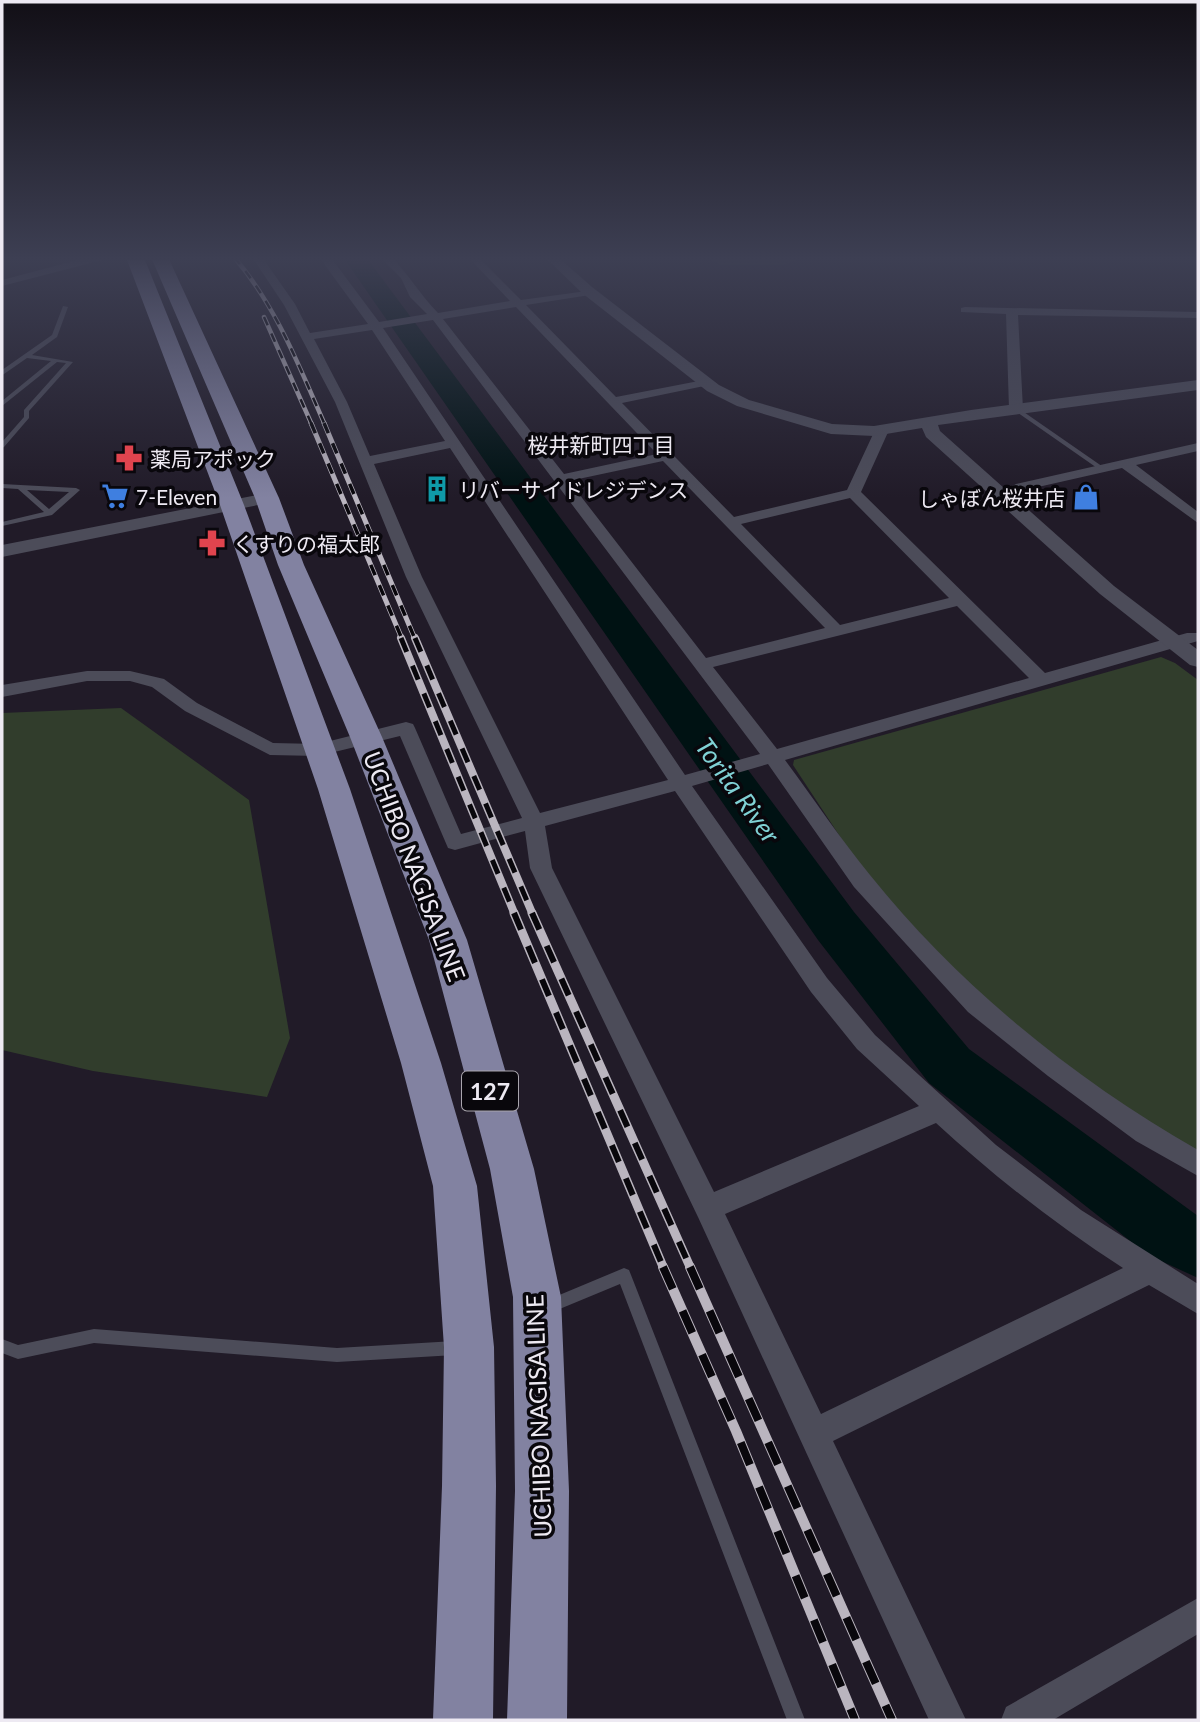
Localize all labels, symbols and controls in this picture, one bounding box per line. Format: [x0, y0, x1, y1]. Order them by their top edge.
district label: 桜井新町四丁目 [528, 432, 675, 457]
pharmacy icon: 薬局アポック [114, 443, 144, 473]
place label: 薬局アポック [150, 446, 276, 471]
building icon: リバーサイドレジデンス [422, 474, 452, 504]
place label: リバーサイドレジデンス [458, 477, 688, 502]
supermarket icon: 7-Eleven [100, 481, 130, 511]
shop icon: しゃぼん桜井店 [1071, 482, 1101, 512]
place label: 7-Eleven [136, 484, 217, 509]
place label: しゃぼん桜井店 [918, 485, 1065, 510]
pharmacy icon: くすりの福太郎 [197, 528, 227, 558]
place label: くすりの福太郎 [233, 531, 380, 556]
water label: Torita River [689, 731, 788, 850]
street label: UCHIBO NAGISA LINE [358, 747, 472, 985]
road number: 127 [462, 1072, 518, 1110]
street label: UCHIBO NAGISA LINE [519, 1294, 557, 1538]

